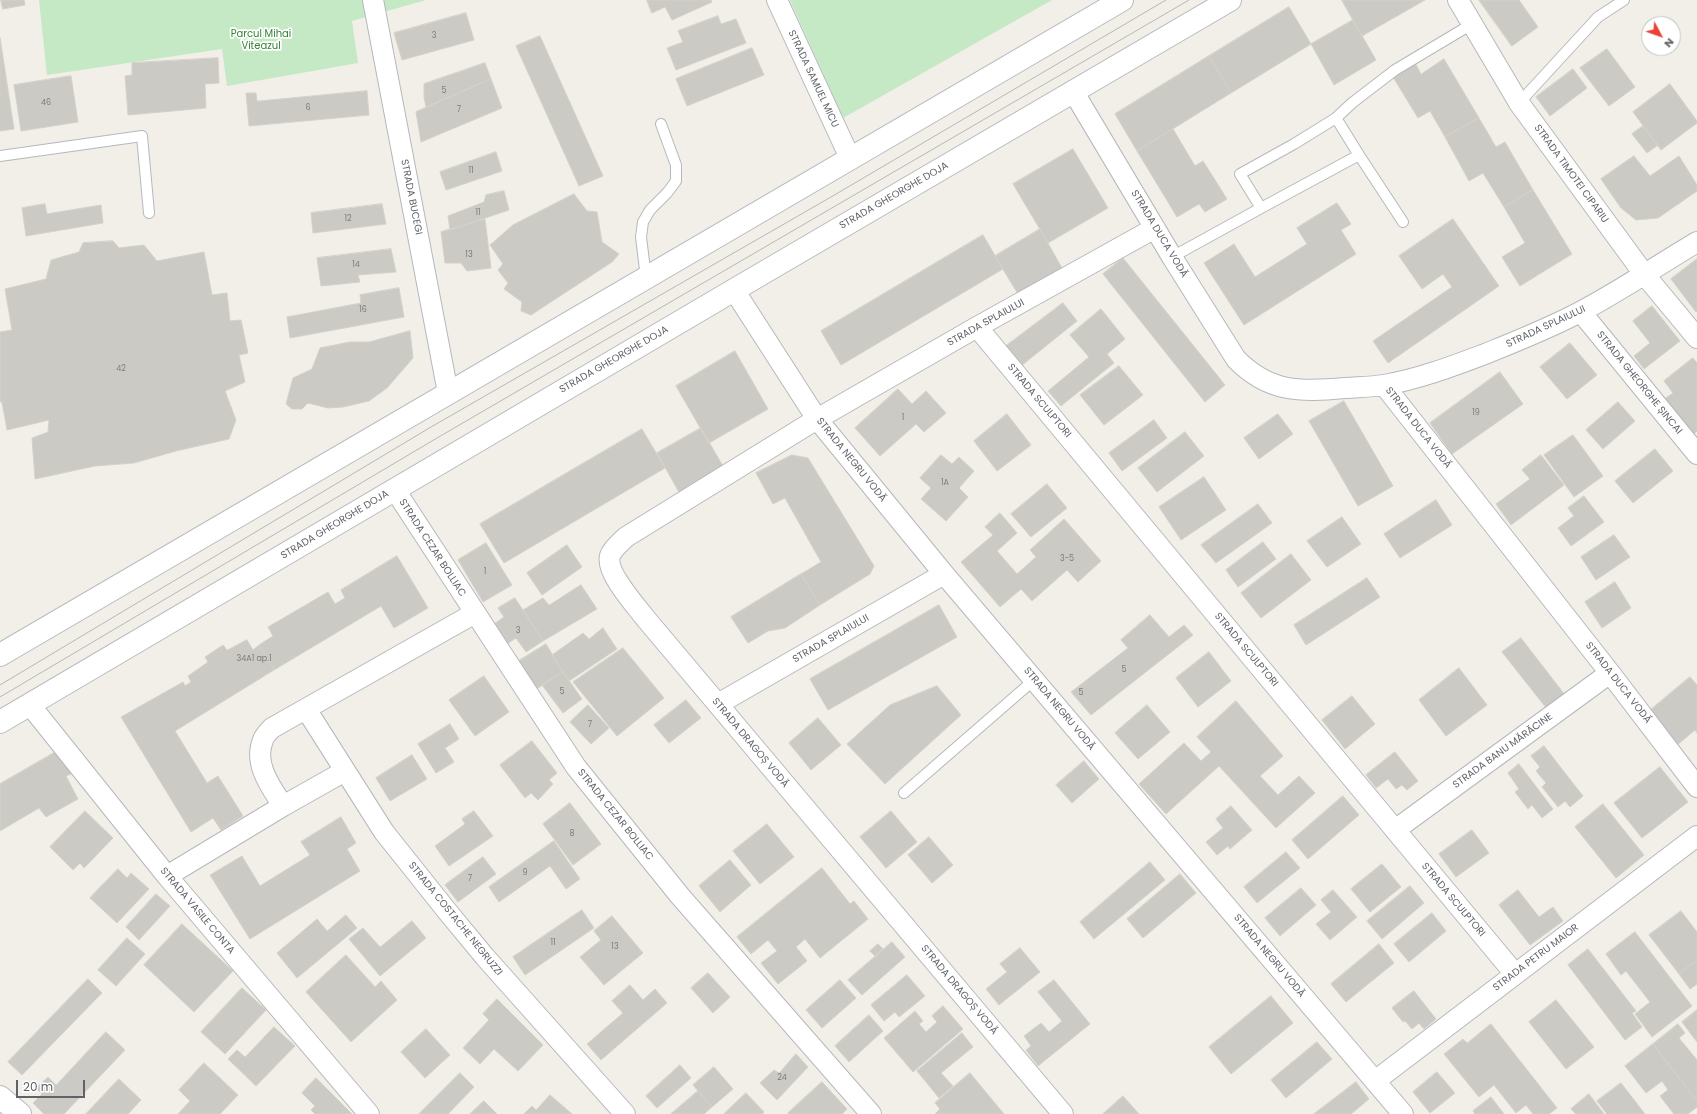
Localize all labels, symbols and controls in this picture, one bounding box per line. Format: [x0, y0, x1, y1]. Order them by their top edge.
north arrow [1641, 16, 1681, 56]
park label: Parcul Mihai Viteazul [231, 28, 291, 52]
street label: STRADA SAMUEL MICU [785, 28, 841, 130]
house number: 3 [432, 31, 436, 41]
text: N [1661, 35, 1678, 52]
house number: 5 [441, 86, 447, 96]
house number: 46 [41, 98, 51, 108]
house number: 6 [305, 103, 311, 113]
house number: 7 [457, 105, 461, 115]
street label: STRADA TIMOTEI CIPARIU [1531, 123, 1611, 225]
street label: STRADA BUCEGI [398, 158, 424, 236]
street label: STRADA GHEORGHE DOJA [837, 160, 951, 232]
house number: 11 [468, 166, 474, 176]
street label: STRADA DUCA VODĂ [1128, 188, 1190, 280]
house number: 11 [475, 208, 481, 218]
house number: 12 [344, 214, 352, 224]
house number: 13 [465, 250, 473, 260]
house number: 14 [352, 260, 360, 270]
street label: STRADA SPLAIULUI [945, 297, 1027, 349]
street label: STRADA SPLAIULUI [1504, 303, 1588, 351]
house number: 16 [359, 305, 367, 315]
street label: STRADA GHEORGHE DOJA [557, 324, 671, 396]
street label: STRADA GHEORGHE ȘINCAI [1594, 329, 1684, 437]
street label: STRADA SCULPTORI [1005, 362, 1073, 440]
house number: 42 [116, 364, 126, 374]
street label: STRADA DUCA VODĂ [1383, 385, 1453, 471]
house number: 19 [1472, 408, 1480, 418]
house number: 1 [902, 413, 904, 423]
street label: STRADA NEGRU VODĂ [813, 416, 889, 504]
house number: 1A [941, 478, 949, 488]
street label: STRADA GHEORGHE DOJA [279, 488, 391, 562]
street label: STRADA CEZAR BOLLIAC [396, 497, 468, 599]
house number: 3-5 [1060, 554, 1074, 564]
house number: 1 [484, 567, 486, 577]
street label: STRADA SCULPTORI [1212, 611, 1280, 689]
street label: STRADA SPLAIULUI [791, 612, 871, 666]
house number: 3 [516, 626, 520, 636]
street label: STRADA DUCA VODĂ [1583, 640, 1653, 726]
house number: 34A1 ap.1 [237, 654, 271, 664]
street label: STRADA NEGRU VODĂ [1021, 665, 1097, 753]
house number: 5 [1121, 665, 1127, 675]
house number: 5 [559, 687, 565, 697]
house number: 5 [1078, 688, 1084, 698]
street label: STRADA DRAGOȘ VODĂ [709, 696, 791, 790]
street label: STRADA BANU MĂRĂCINE [1451, 711, 1555, 791]
house number: 7 [588, 720, 592, 730]
street label: STRADA CEZAR BOLLIAC [575, 767, 655, 863]
house number: 8 [569, 829, 575, 839]
street label: STRADA COSTACHE NEGRUZZI [405, 860, 505, 978]
street label: STRADA SCULPTORI [1419, 861, 1487, 939]
street label: STRADA VASILE CONTA [157, 865, 237, 957]
house number: 9 [522, 868, 528, 878]
house number: 7 [468, 874, 472, 884]
street label: STRADA NEGRU VODĂ [1231, 912, 1307, 1000]
street label: STRADA PETRU MAIOR [1491, 922, 1581, 994]
house number: 11 [550, 938, 556, 948]
house number: 13 [611, 942, 619, 952]
street label: STRADA DRAGOȘ VODĂ [918, 943, 1000, 1037]
scale bar [18, 1072, 87, 1098]
house number: 24 [777, 1073, 787, 1083]
text: 20 m [23, 1078, 53, 1095]

